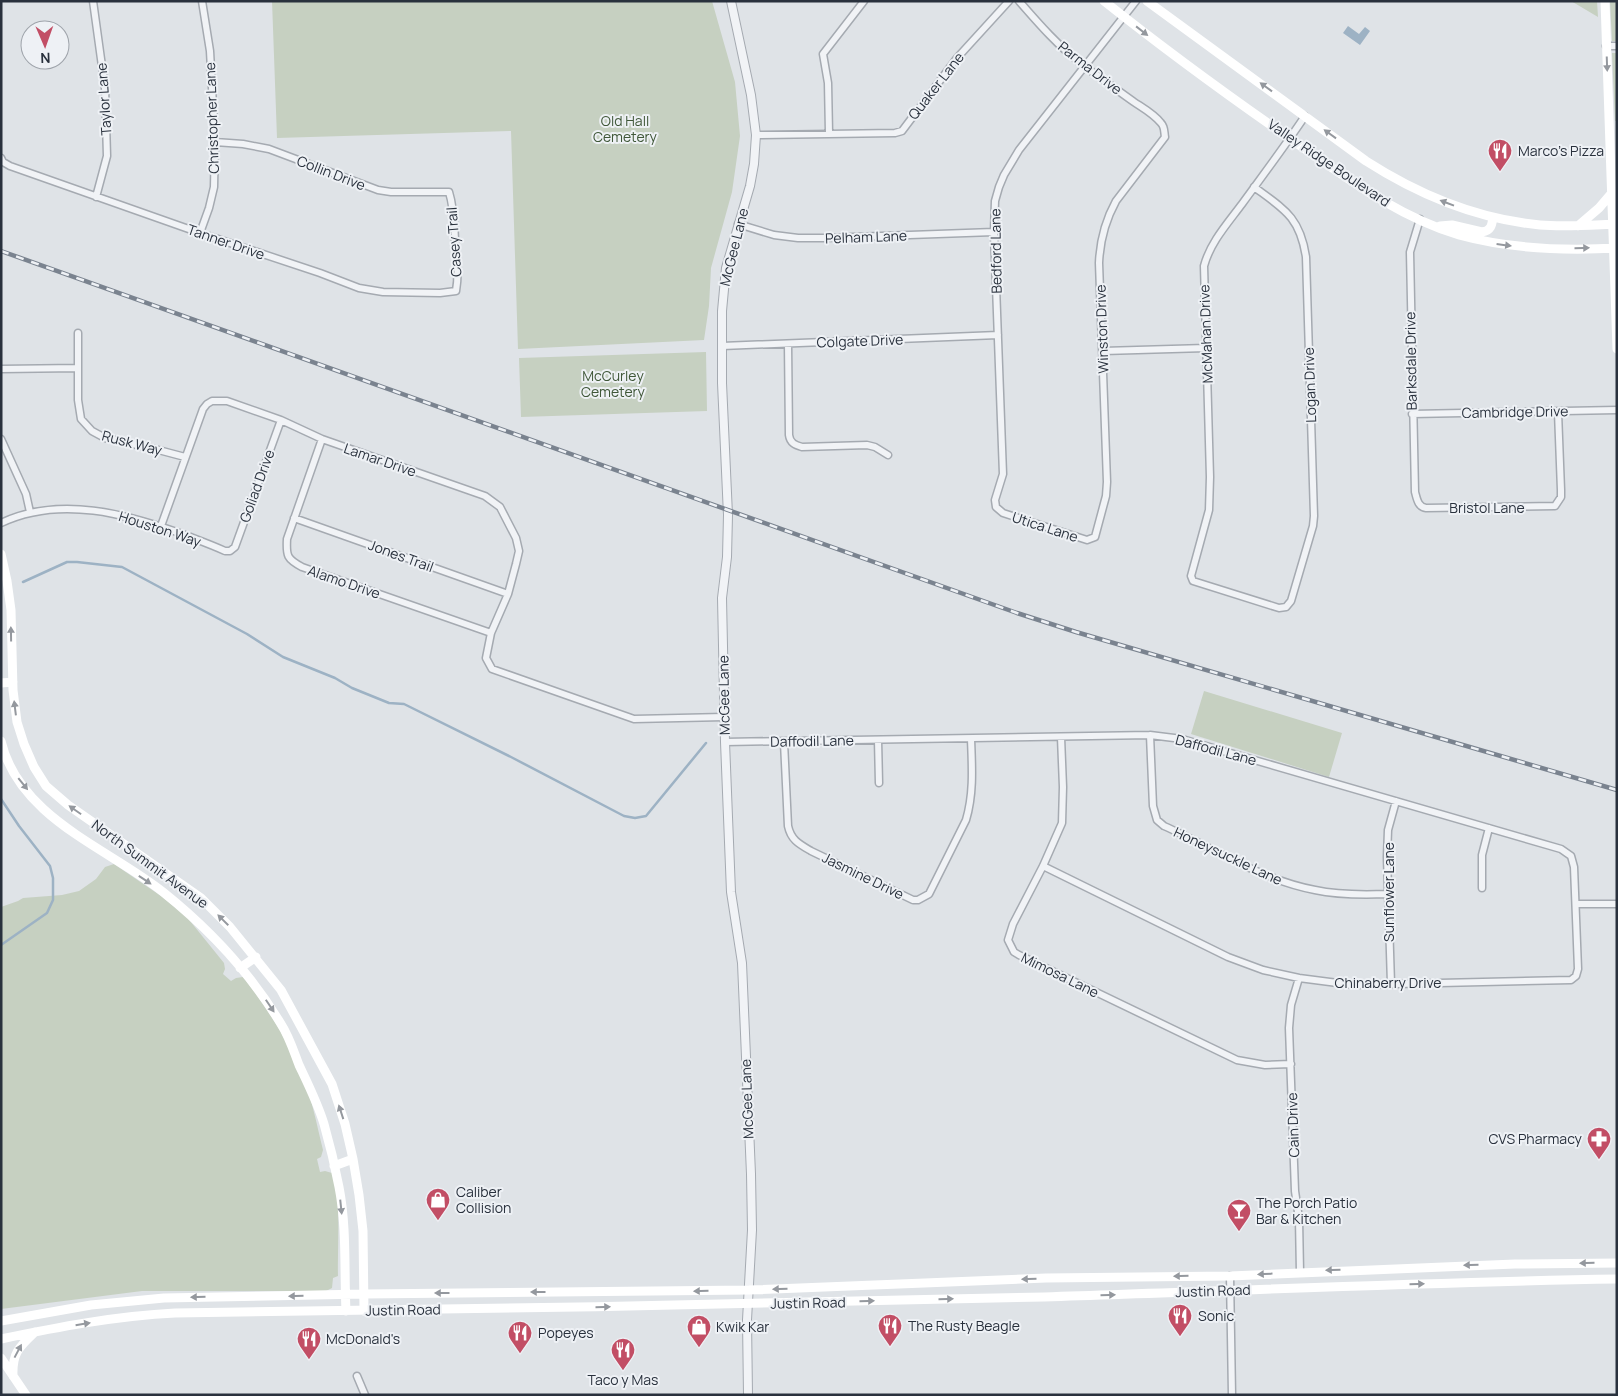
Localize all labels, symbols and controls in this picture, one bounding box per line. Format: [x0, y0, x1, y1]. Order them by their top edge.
north arrow [20, 20, 70, 70]
one-way arrow [1135, 26, 1148, 37]
street label: Parma Drive [1054, 37, 1126, 99]
street label: Quaker Lane [903, 48, 968, 123]
text: N [40, 49, 51, 68]
one-way arrow [1603, 57, 1611, 73]
street label: Taylor Lane [91, 62, 116, 136]
street label: Christopher Lane [200, 62, 223, 174]
one-way arrow [1259, 82, 1273, 92]
park label: Old Hall Cemetery [593, 111, 658, 146]
street label: Valley Ridge Boulevard [1264, 114, 1394, 211]
one-way arrow [1323, 129, 1337, 139]
restaurant icon: Marco's Pizza [1487, 138, 1513, 172]
place label: Marco's Pizza [1518, 141, 1604, 160]
street label: Collin Drive [294, 151, 368, 194]
one-way arrow [1439, 199, 1454, 207]
street label: Casey Trail [442, 206, 465, 278]
street label: McGee Lane [715, 206, 752, 288]
street label: Bedford Lane [985, 208, 1006, 294]
street label: Tanner Drive [185, 219, 267, 264]
street label: Pelham Lane [825, 226, 907, 247]
one-way arrow [1496, 241, 1512, 249]
one-way arrow [1574, 244, 1590, 252]
street label: Winston Drive [1090, 284, 1113, 374]
street label: McMahan Drive [1194, 284, 1217, 384]
street label: Barksdale Drive [1400, 312, 1421, 410]
street label: Colgate Drive [816, 329, 904, 352]
street label: Logan Drive [1299, 347, 1320, 423]
park label: McCurley Cemetery [581, 366, 646, 401]
street label: Cambridge Drive [1462, 401, 1568, 422]
street label: Rusk Way [100, 425, 165, 460]
street label: Lamar Drive [342, 438, 419, 481]
street label: Goliad Drive [235, 447, 279, 525]
street label: Bristol Lane [1449, 498, 1525, 517]
street label: Houston Way [117, 506, 204, 551]
street label: Utica Lane [1010, 507, 1081, 546]
street label: Jones Trail [366, 535, 436, 576]
street label: Alamo Drive [305, 560, 383, 603]
one-way arrow [7, 625, 15, 641]
street label: McGee Lane [713, 655, 734, 735]
one-way arrow [11, 700, 19, 716]
street label: Daffodil Lane [770, 730, 854, 751]
street label: Daffodil Lane [1173, 730, 1259, 769]
one-way arrow [17, 778, 28, 791]
one-way arrow [68, 805, 82, 815]
street label: North Summit Avenue [88, 815, 212, 912]
street label: Honeysuckle Lane [1171, 822, 1286, 889]
street label: Sunflower Lane [1379, 842, 1398, 942]
street label: Jasmine Drive [819, 848, 907, 904]
one-way arrow [139, 875, 152, 885]
one-way arrow [217, 915, 229, 927]
street label: Mimosa Lane [1018, 948, 1102, 1002]
street label: Chinaberry Drive [1334, 973, 1442, 992]
one-way arrow [265, 999, 275, 1013]
street label: McGee Lane [736, 1059, 757, 1139]
street label: Cain Drive [1282, 1092, 1303, 1158]
one-way arrow [336, 1104, 344, 1119]
pharmacy icon: CVS Pharmacy [1586, 1126, 1612, 1160]
place label: CVS Pharmacy [1489, 1129, 1583, 1148]
place label: Caliber Collision [456, 1182, 511, 1217]
shop icon: Caliber Collision [425, 1187, 451, 1221]
place label: The Porch Patio Bar & Kitchen [1256, 1193, 1357, 1228]
bar icon: The Porch Patio Bar & Kitchen [1226, 1198, 1252, 1232]
one-way arrow [337, 1200, 345, 1216]
one-way arrow [1579, 1259, 1595, 1267]
one-way arrow [1463, 1262, 1479, 1270]
one-way arrow [1325, 1267, 1341, 1275]
one-way arrow [1256, 1270, 1272, 1278]
one-way arrow [1173, 1272, 1189, 1280]
one-way arrow [1021, 1275, 1037, 1283]
street label: Justin Road [1175, 1280, 1251, 1301]
one-way arrow [1409, 1280, 1425, 1288]
one-way arrow [772, 1285, 788, 1293]
one-way arrow [692, 1287, 708, 1295]
one-way arrow [434, 1289, 450, 1297]
one-way arrow [530, 1289, 546, 1297]
one-way arrow [1101, 1290, 1117, 1298]
one-way arrow [288, 1292, 304, 1300]
street label: Justin Road [770, 1292, 846, 1313]
one-way arrow [190, 1293, 206, 1301]
one-way arrow [938, 1295, 954, 1303]
one-way arrow [859, 1297, 875, 1305]
street label: Justin Road [365, 1299, 441, 1320]
one-way arrow [595, 1303, 611, 1311]
restaurant icon: Sonic [1167, 1303, 1193, 1337]
place label: Sonic [1198, 1306, 1234, 1325]
restaurant icon: The Rusty Beagle [877, 1313, 903, 1347]
shop icon: Kwik Kar [686, 1314, 712, 1348]
place label: The Rusty Beagle [908, 1316, 1020, 1335]
place label: Kwik Kar [716, 1317, 769, 1336]
one-way arrow [75, 1319, 91, 1327]
restaurant icon: Popeyes [507, 1320, 533, 1354]
place label: Popeyes [538, 1323, 594, 1342]
restaurant icon: McDonald's [296, 1326, 322, 1360]
place label: McDonald's [326, 1329, 400, 1348]
restaurant icon: Taco y Mas [610, 1337, 636, 1371]
one-way arrow [14, 1344, 22, 1359]
place label: Taco y Mas [588, 1370, 658, 1389]

